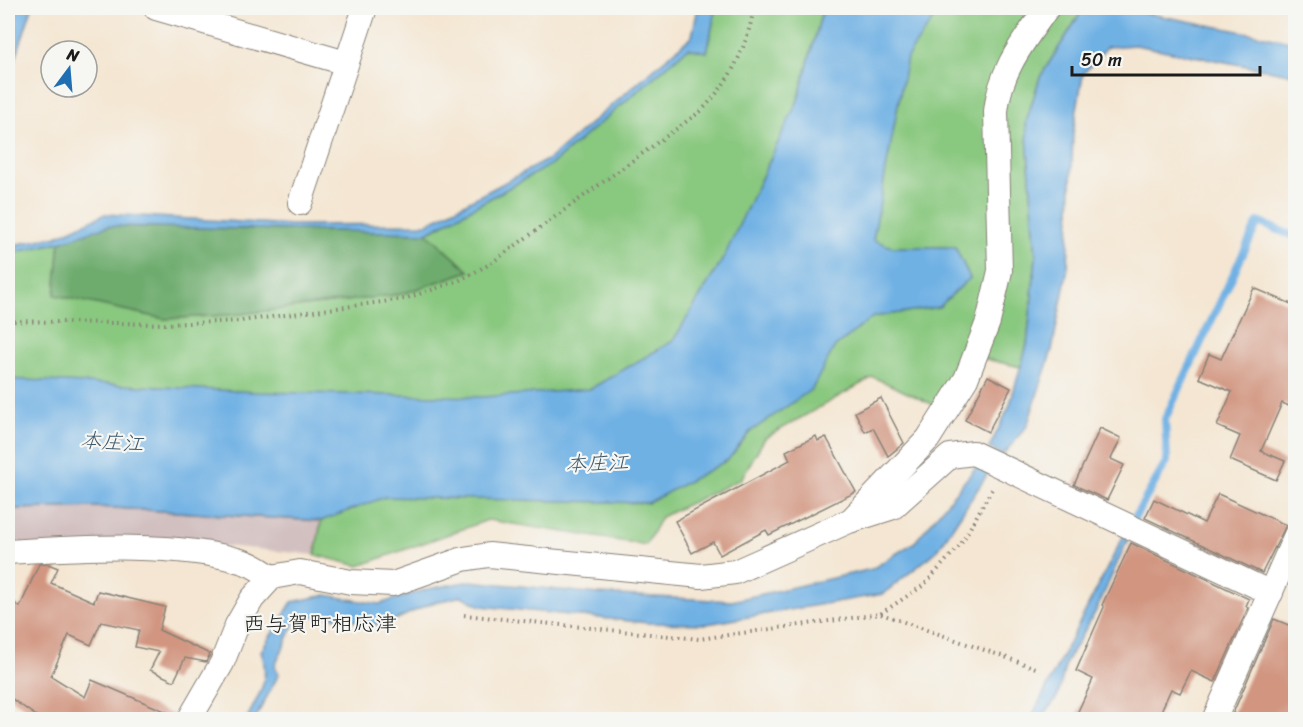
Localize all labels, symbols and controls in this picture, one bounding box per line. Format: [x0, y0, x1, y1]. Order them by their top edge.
north arrow [39, 39, 99, 99]
text: N [63, 39, 83, 71]
scale bar [1072, 39, 1260, 77]
text: 50 m [1081, 44, 1122, 76]
water label: 本庄江 [79, 421, 146, 463]
water label: 本庄江 [565, 443, 630, 483]
district label: 西与賀町相応津 [243, 604, 397, 643]

